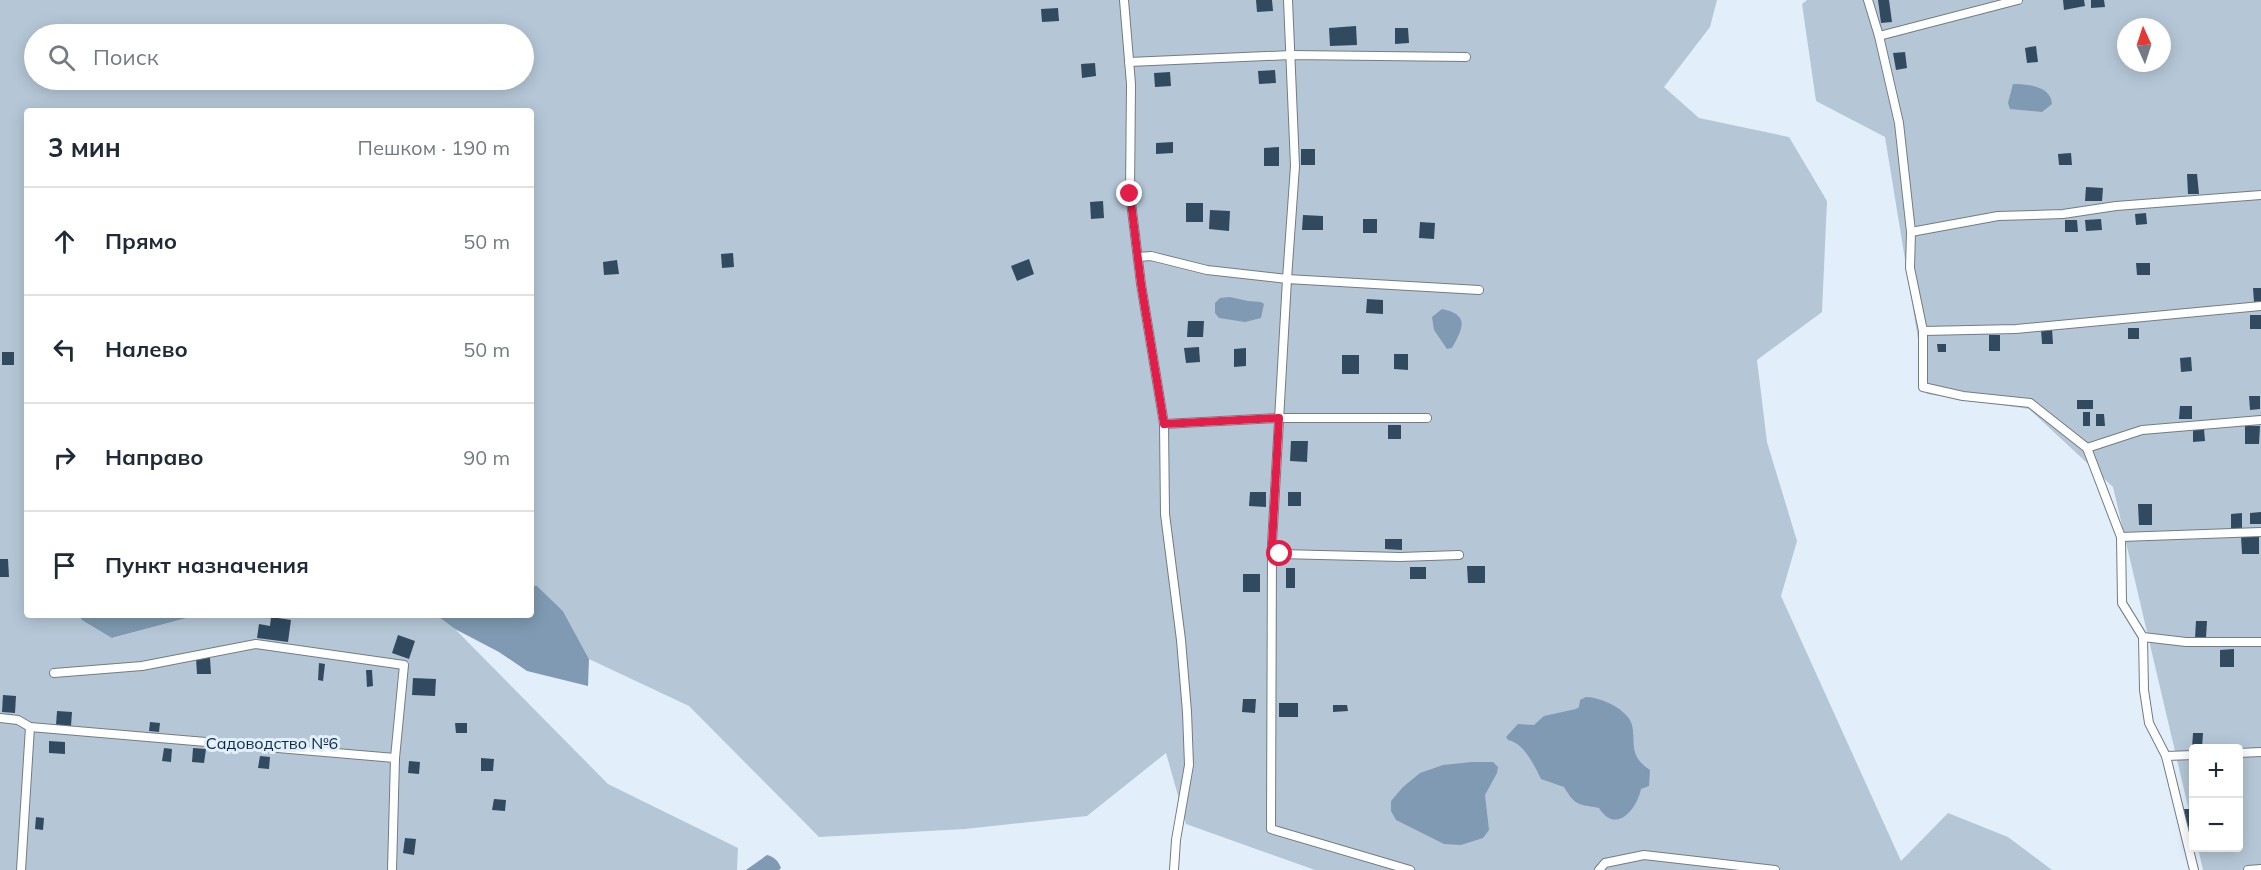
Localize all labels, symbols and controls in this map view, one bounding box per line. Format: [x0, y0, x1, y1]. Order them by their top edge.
north arrow [2117, 18, 2171, 72]
search box [24, 24, 534, 90]
icon: search [45, 41, 78, 74]
text: Поиск [93, 43, 159, 71]
text: 3 мин [48, 131, 121, 164]
text: Пешком · 190 m [358, 135, 510, 160]
route end [1116, 180, 1142, 206]
icon: ahead [48, 225, 81, 258]
text: Прямо [105, 227, 177, 255]
text: 50 m [463, 229, 510, 254]
icon: left [48, 333, 81, 366]
text: Налево [105, 335, 188, 363]
text: 50 m [463, 337, 510, 362]
icon: right [48, 441, 81, 474]
text: Направо [105, 443, 203, 471]
text: 90 m [463, 445, 510, 470]
route start [1266, 540, 1292, 566]
icon: arrive [48, 549, 81, 582]
text: Пункт назначения [105, 551, 309, 579]
park label: Садоводство №6 [206, 733, 338, 753]
map controls [2189, 744, 2243, 852]
button: + [2189, 744, 2243, 798]
button: − [2189, 798, 2243, 852]

